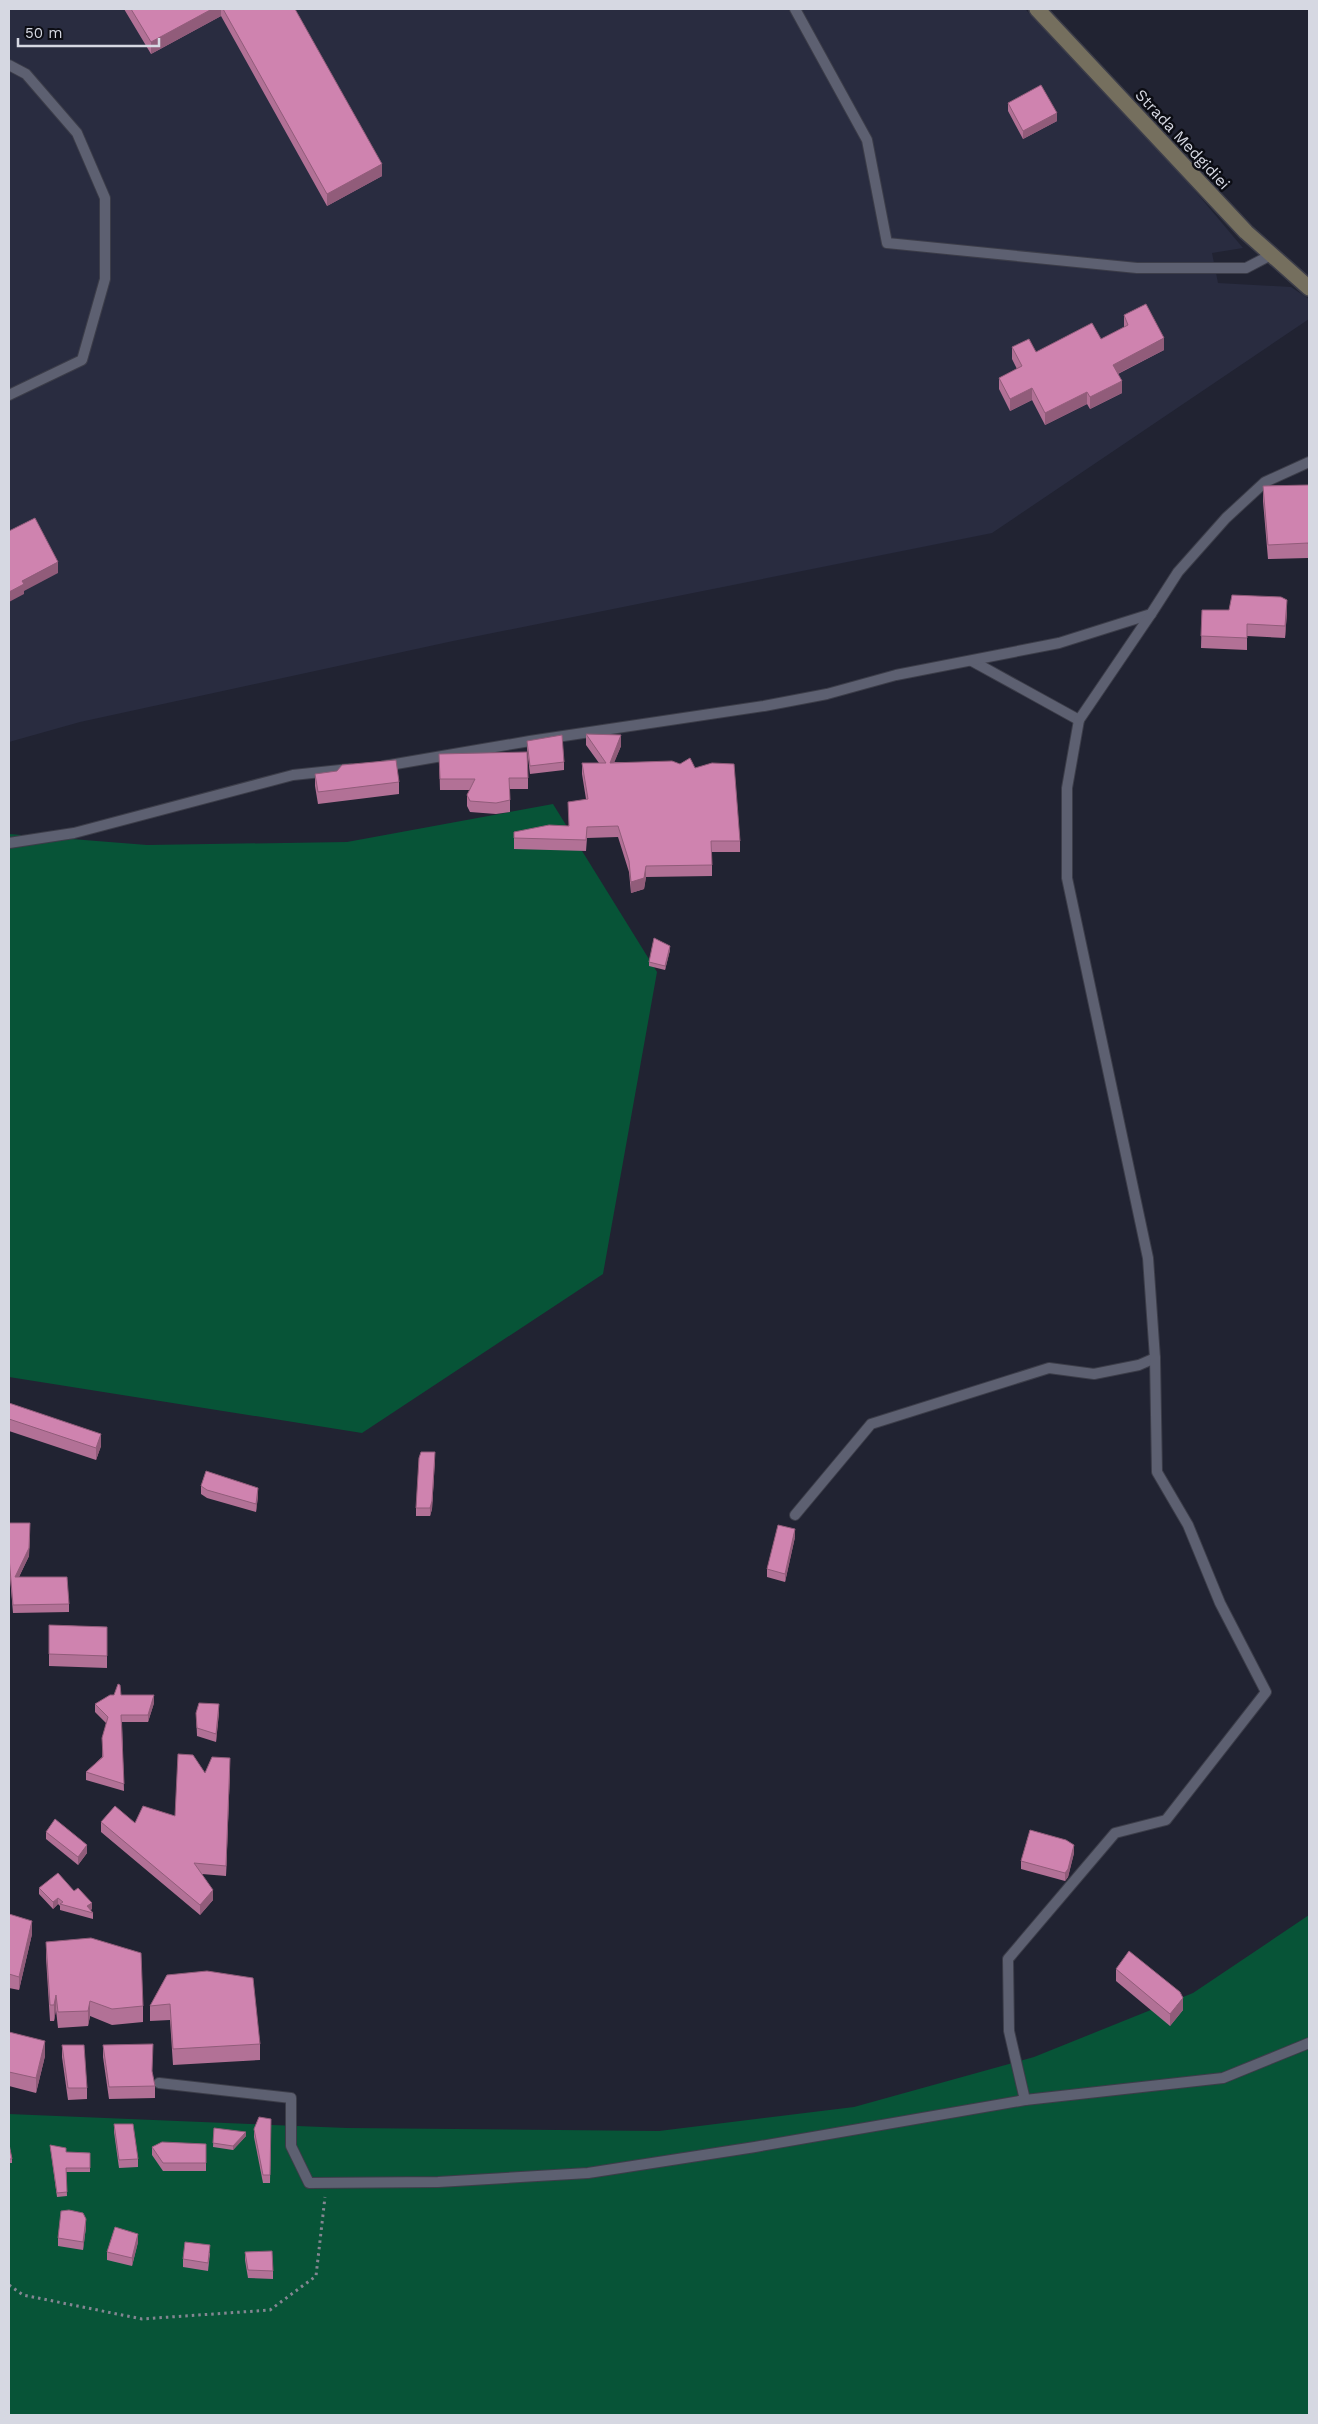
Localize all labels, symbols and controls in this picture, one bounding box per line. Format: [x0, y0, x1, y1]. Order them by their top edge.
scale bar [18, 15, 159, 47]
text: 50 m [25, 24, 62, 42]
street label: Strada Medgidiei [1131, 85, 1234, 193]

